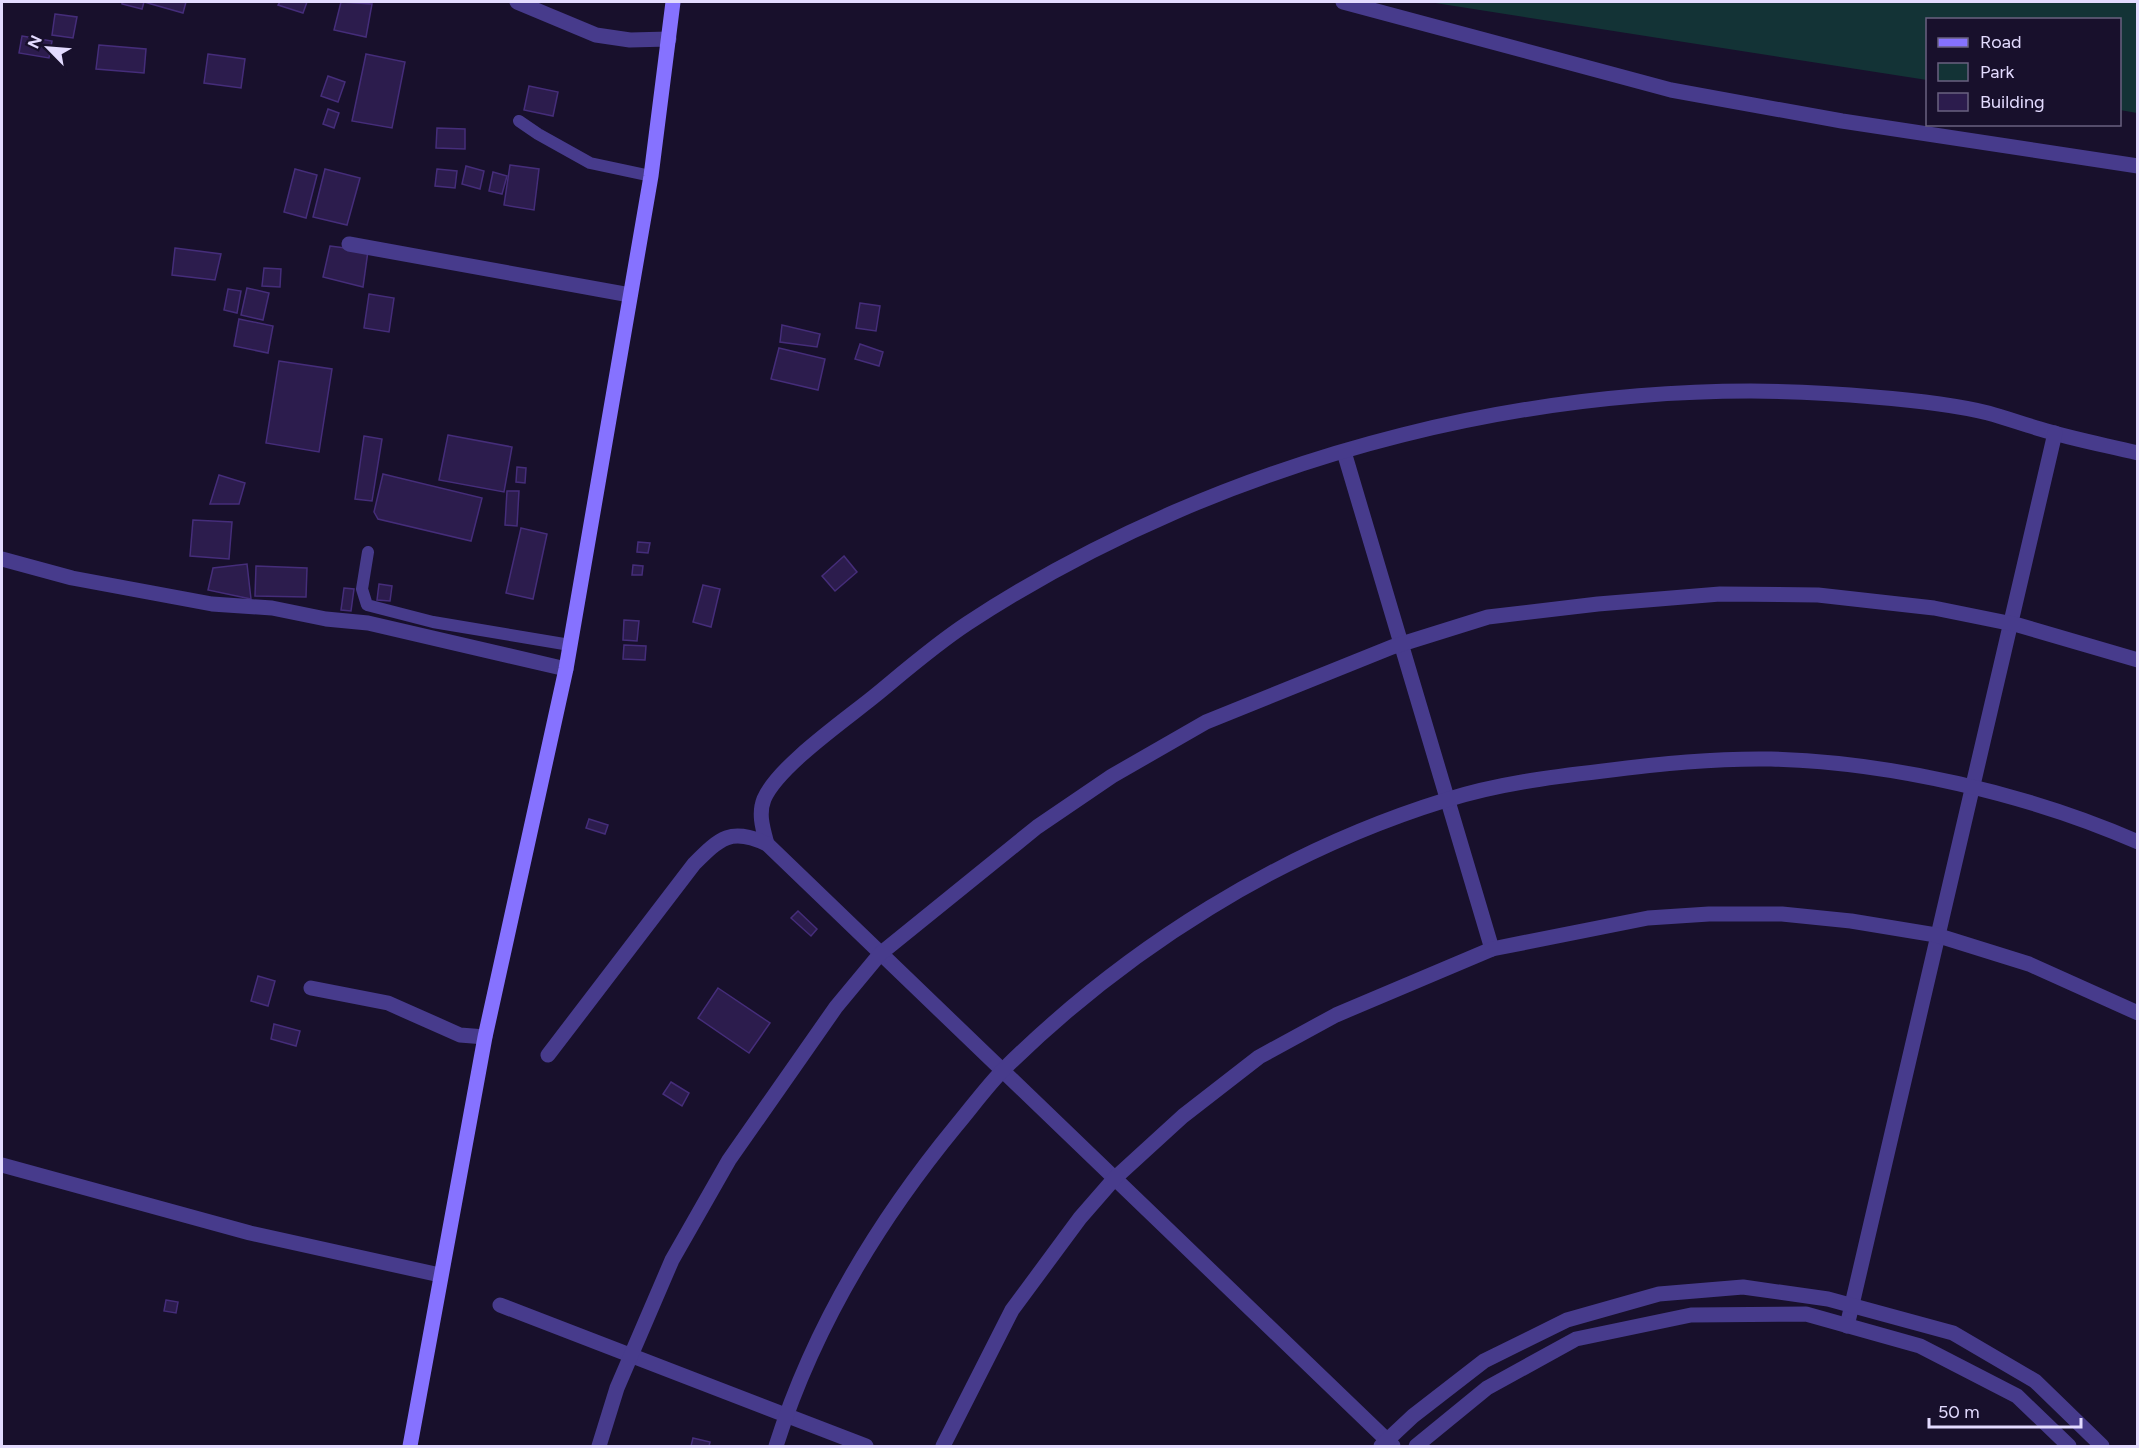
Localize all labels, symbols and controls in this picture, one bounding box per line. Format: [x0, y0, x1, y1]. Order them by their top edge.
north arrow [18, 18, 78, 78]
legend [1926, 18, 2121, 126]
text: Road [1980, 31, 2021, 53]
text: N [24, 32, 46, 51]
text: Park [1980, 61, 2015, 83]
text: Building [1980, 91, 2045, 113]
scale bar [1929, 1391, 2080, 1429]
text: 50 m [1938, 1401, 1980, 1423]

